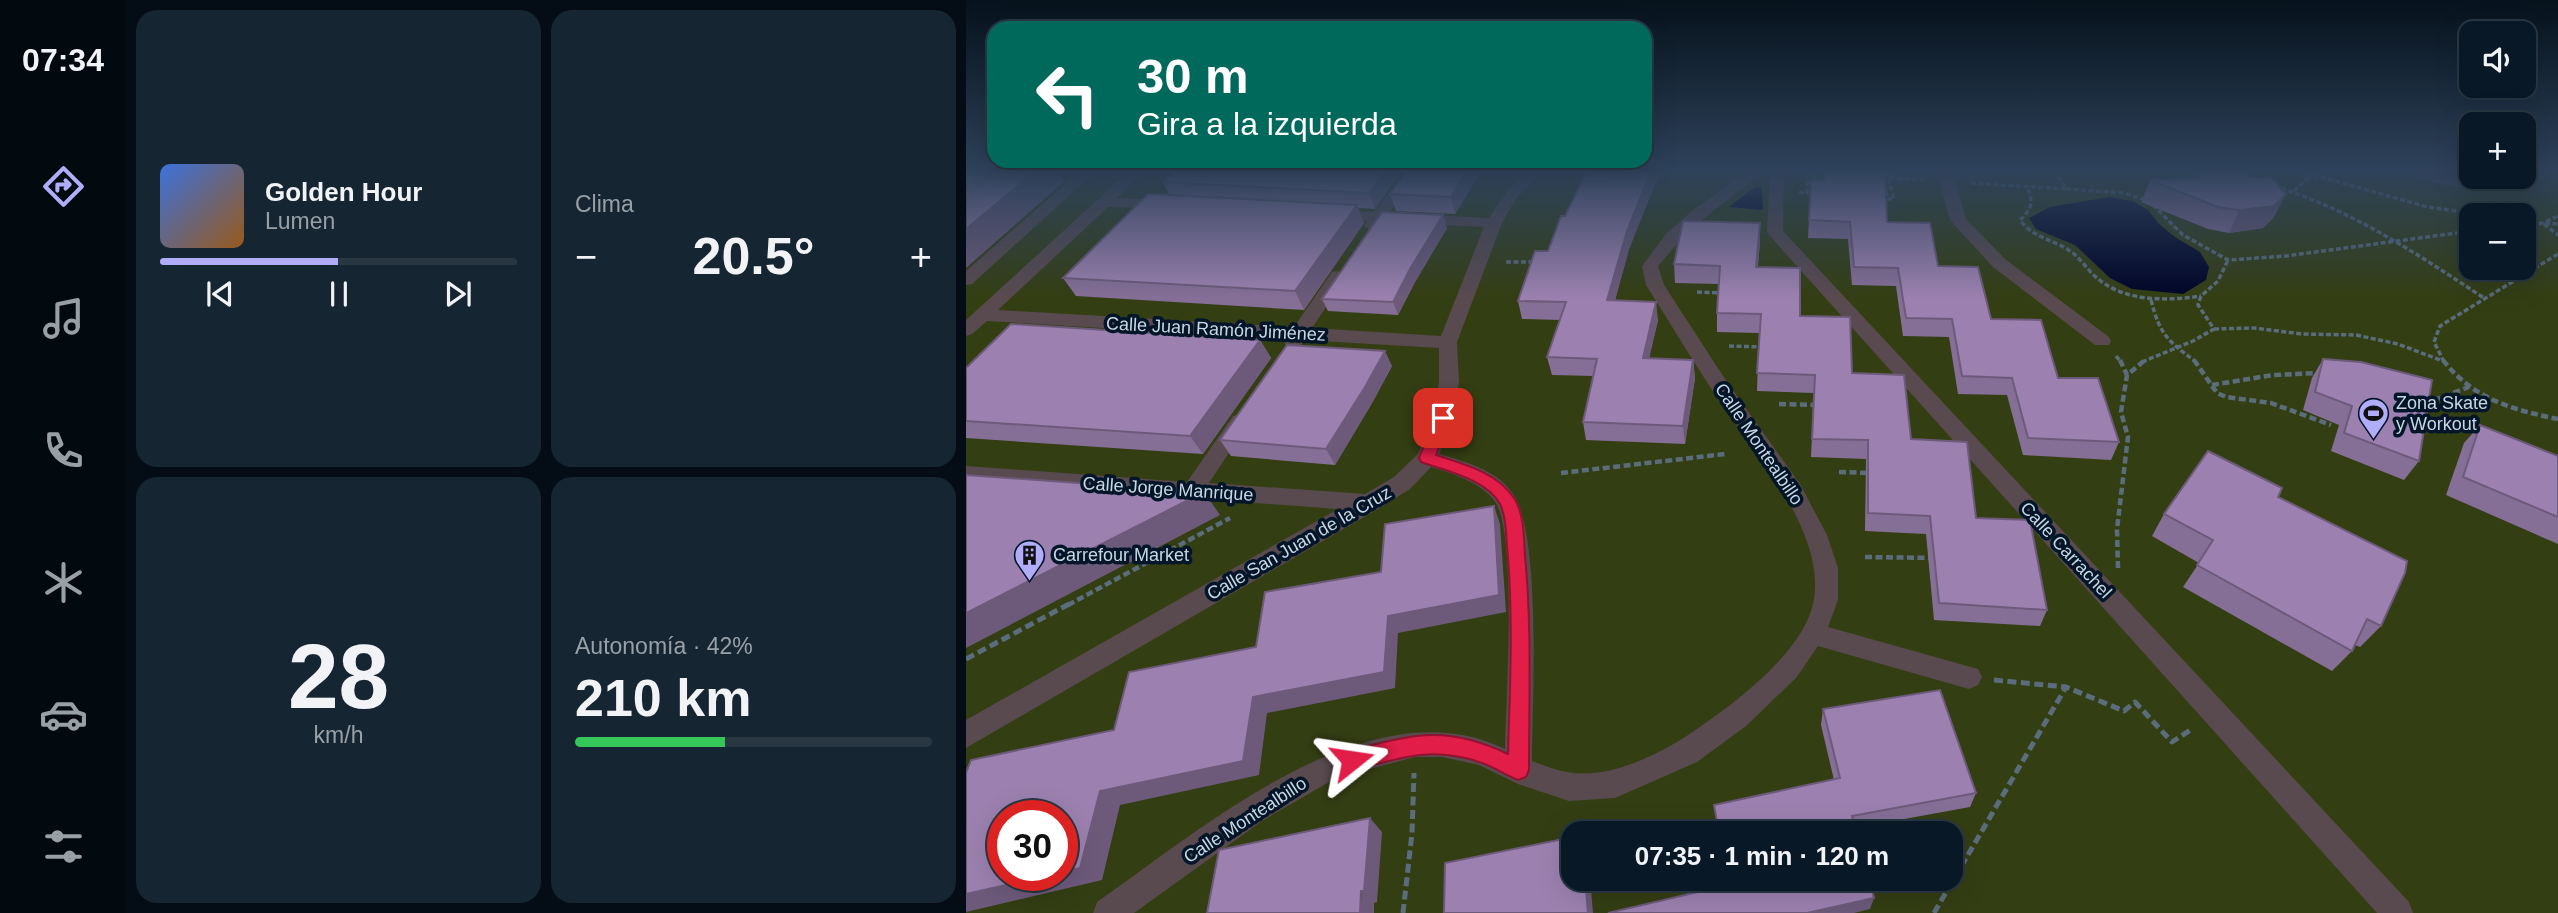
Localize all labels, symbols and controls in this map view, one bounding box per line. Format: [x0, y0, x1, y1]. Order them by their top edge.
map controls [2459, 21, 2536, 280]
button: sound [2459, 21, 2536, 98]
text: 07:34 [22, 42, 104, 78]
icon: left [1022, 49, 1113, 140]
text: 30 m [1137, 49, 1249, 103]
text: Gira a la izquierda [1137, 106, 1397, 142]
button: + [2459, 112, 2536, 189]
icon: directions [39, 162, 88, 211]
text: Golden Hour [265, 177, 422, 207]
text: Clima [575, 191, 634, 217]
button: − [2459, 203, 2536, 280]
text: Lumen [265, 208, 335, 234]
text: 20.5° [692, 227, 815, 285]
text: − [575, 236, 597, 278]
text: + [910, 236, 932, 278]
icon: previous [201, 275, 239, 313]
icon: pause [320, 275, 358, 313]
icon: next [439, 275, 477, 313]
icon: music [39, 294, 88, 343]
street label: Calle Juan Ramón Jiménez [1106, 313, 1326, 345]
street label: Calle Montealbillo [1711, 380, 1807, 508]
pin [1413, 388, 1473, 448]
place label: Zona Skate y Workout [2396, 393, 2488, 434]
sports icon: Zona Skate y Workout [2356, 396, 2390, 440]
icon: arrive [1424, 399, 1462, 437]
icon: phone [39, 426, 88, 475]
street label: Calle Jorge Manrique [1082, 473, 1254, 505]
street label: Calle San Juan de la Cruz [1203, 482, 1395, 604]
street label: Calle Carrachel [2016, 498, 2116, 602]
building icon: Carrefour Market [1013, 538, 1047, 582]
place label: Carrefour Market [1053, 545, 1189, 565]
icon: climate [39, 558, 88, 607]
text: 28 [288, 626, 389, 727]
text: Autonomía · 42% [575, 633, 753, 659]
text: 210 km [575, 669, 751, 727]
icon: car [39, 690, 88, 739]
text: km/h [314, 722, 363, 748]
position arrow [1315, 723, 1389, 797]
street label: Calle Montealbillo [1180, 773, 1310, 867]
speed limit sign: 30 [987, 800, 1078, 891]
icon: filters [39, 822, 88, 871]
text: 07:35 · 1 min · 120 m [1635, 841, 1889, 871]

